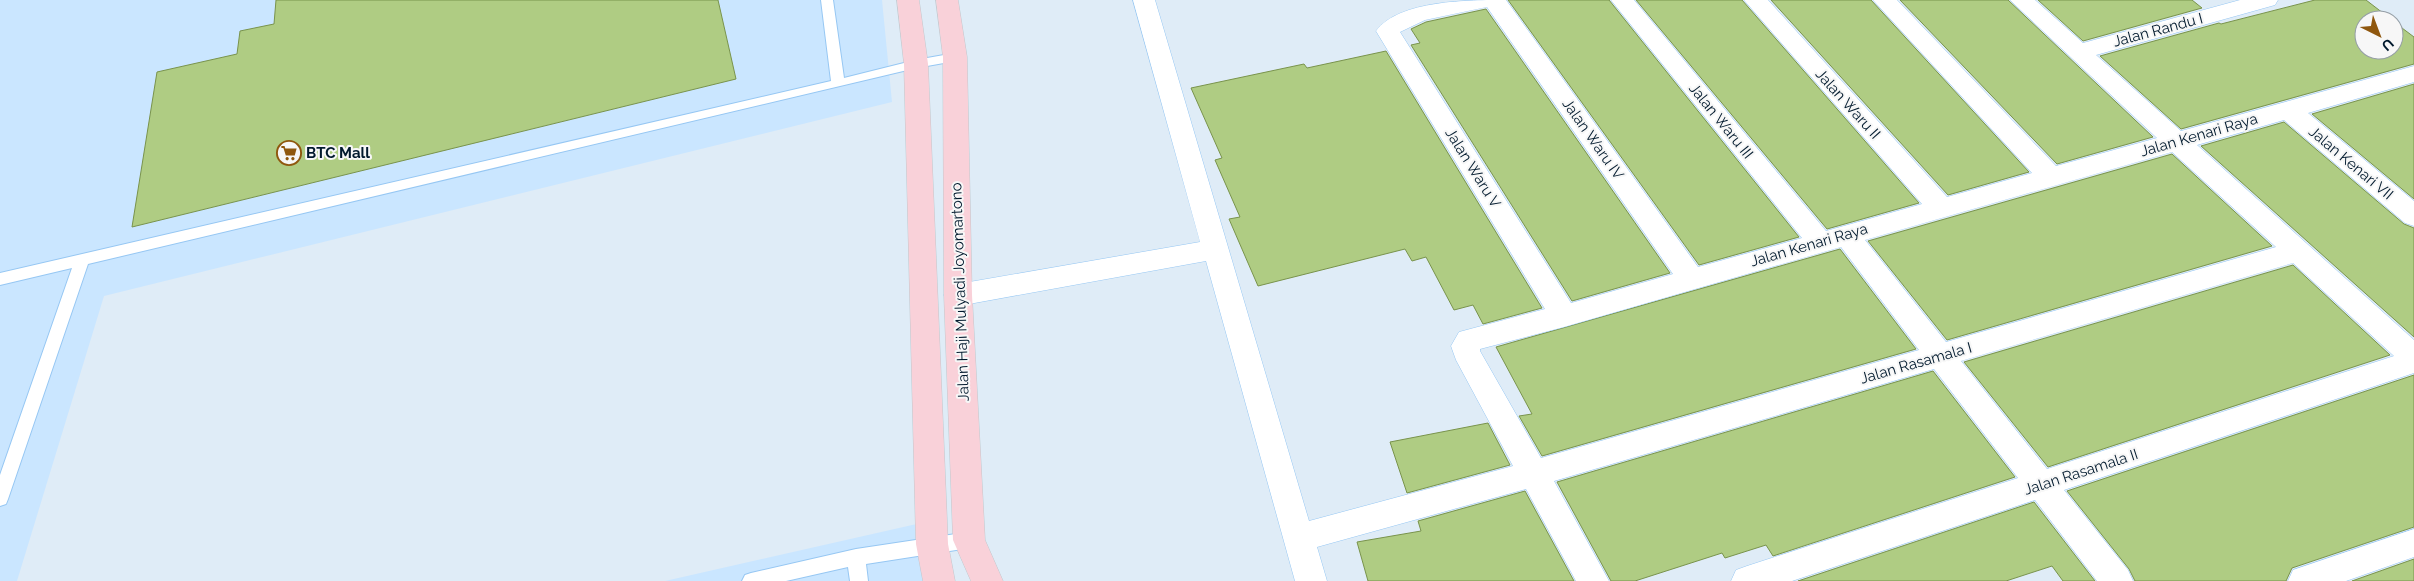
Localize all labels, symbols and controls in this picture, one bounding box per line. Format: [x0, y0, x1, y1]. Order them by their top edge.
street label: Jalan Randu I [2111, 9, 2205, 51]
north arrow [2354, 10, 2404, 60]
text: U [2378, 35, 2397, 54]
street label: Jalan Waru II [1812, 65, 1884, 143]
street label: Jalan Waru III [1685, 80, 1757, 162]
street label: Jalan Waru IV [1559, 95, 1627, 183]
street label: Jalan Kenari Raya [2138, 110, 2260, 160]
street label: Jalan Kenari VII [2305, 123, 2397, 203]
street label: Jalan Waru V [1441, 125, 1505, 211]
supermarket icon: BTC Mall [276, 140, 302, 166]
place label: BTC Mall [306, 144, 370, 162]
street label: Jalan Haji Mulyadi Joyomartono [947, 182, 973, 402]
street label: Jalan Kenari Raya [1748, 220, 1870, 270]
street label: Jalan Rasamala I [1858, 338, 1974, 388]
street label: Jalan Rasamala II [2022, 445, 2140, 499]

